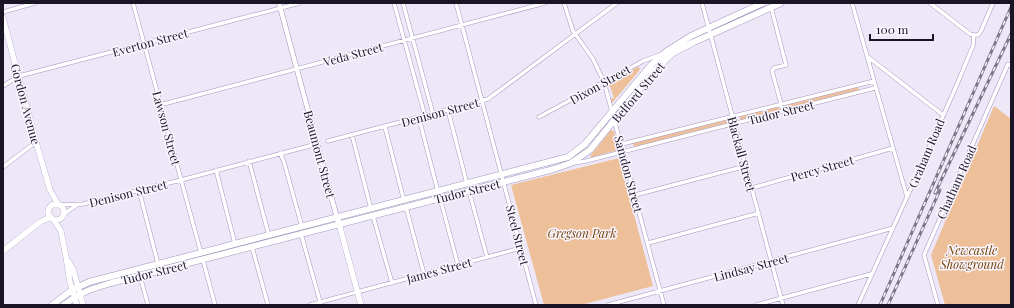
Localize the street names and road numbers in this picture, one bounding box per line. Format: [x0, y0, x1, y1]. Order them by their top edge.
street label: Everton Street [110, 24, 190, 60]
street label: Veda Street [321, 38, 385, 70]
street label: Belford Street [608, 58, 669, 126]
street label: Dixon Street [567, 60, 634, 107]
street label: Gordon Avenue [8, 62, 44, 146]
street label: Lawson Street [149, 89, 185, 168]
street label: Denison Street [399, 94, 481, 130]
street label: Tudor Street [746, 96, 816, 128]
street label: Beaumont Street [301, 108, 340, 200]
street label: Blackall Street [724, 115, 760, 194]
street label: Graham Road [904, 116, 948, 190]
street label: Samdon Street [611, 134, 647, 215]
street label: Chatham Road [933, 142, 979, 222]
street label: Percy Street [789, 151, 856, 185]
street label: Denison Street [87, 175, 169, 210]
street label: Tudor Street [432, 175, 502, 207]
street label: Steel Street [503, 203, 533, 268]
street label: Lindsay Street [712, 249, 791, 285]
street label: James Street [404, 253, 474, 287]
street label: Tudor Street [119, 256, 189, 288]

